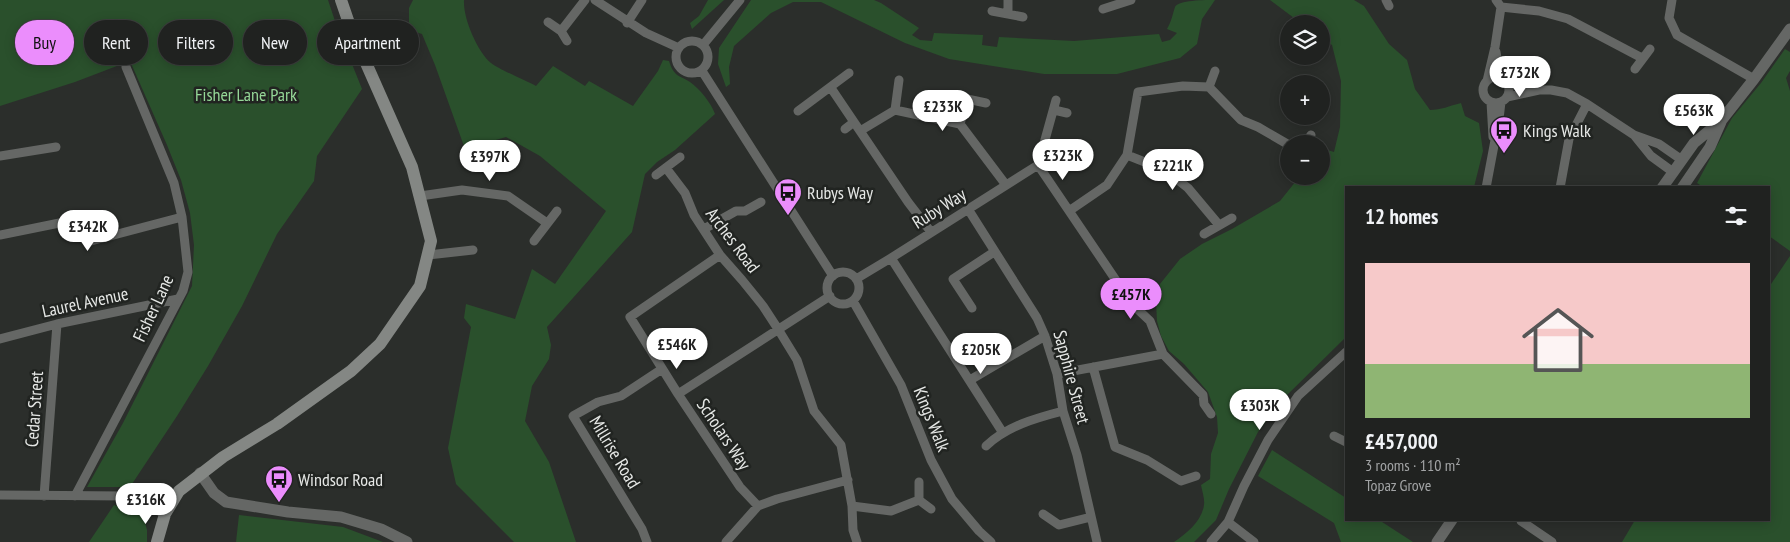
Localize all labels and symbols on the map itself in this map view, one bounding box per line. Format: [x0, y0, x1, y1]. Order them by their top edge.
pin: £732K [1485, 56, 1555, 98]
park label: Fisher Lane Park [195, 83, 297, 106]
pin: £233K [908, 90, 978, 132]
pin: £563K [1659, 94, 1729, 136]
bus stop icon: Kings Walk [1489, 115, 1519, 154]
place label: Kings Walk [1523, 119, 1591, 142]
pin: £323K [1028, 138, 1098, 181]
pin: £397K [455, 140, 525, 182]
pin: £221K [1138, 148, 1208, 191]
bus stop icon: Rubys Way [773, 177, 803, 216]
place label: Rubys Way [807, 181, 873, 204]
street label: Ruby Way [908, 182, 970, 233]
street label: Arches Road [701, 203, 765, 277]
pin: £342K [53, 210, 123, 252]
street label: Fisher Lane [128, 271, 178, 345]
pin: £457K [1096, 278, 1166, 320]
street label: Laurel Avenue [40, 282, 130, 322]
pin: £546K [642, 328, 712, 370]
street label: Sapphire Street [1048, 328, 1096, 426]
pin: £205K [946, 332, 1016, 375]
street label: Cedar Street [20, 370, 48, 448]
street label: Kings Walk [909, 383, 955, 455]
pin: £303K [1225, 388, 1295, 431]
street label: Scholars Way [692, 394, 756, 474]
street label: Millrise Road [584, 412, 646, 492]
bus stop icon: Windsor Road [264, 464, 294, 503]
place label: Windsor Road [298, 468, 383, 491]
pin: £316K [111, 482, 181, 525]

